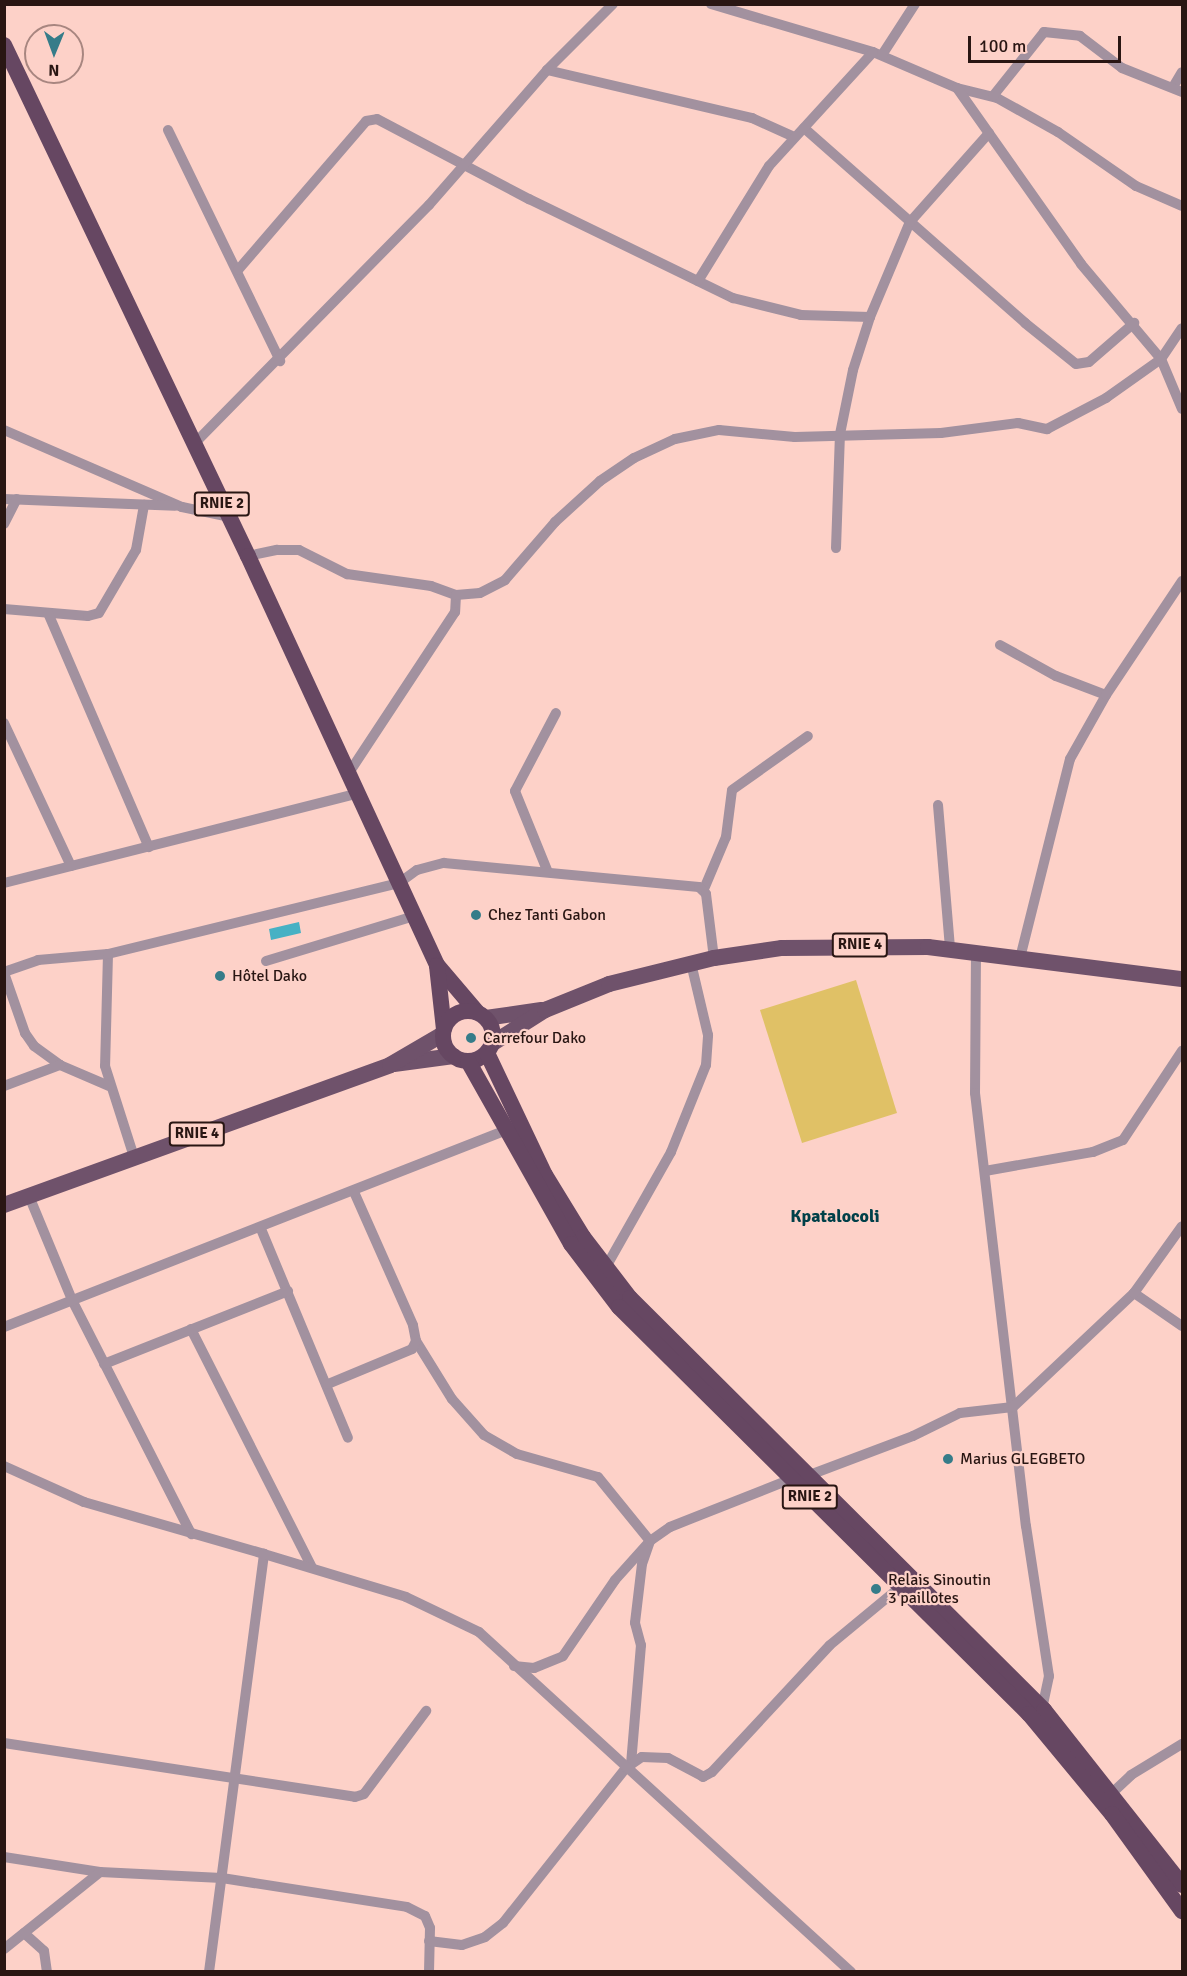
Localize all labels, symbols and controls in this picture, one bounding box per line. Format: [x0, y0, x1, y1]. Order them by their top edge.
north arrow [24, 24, 84, 84]
scale bar [971, 24, 1124, 62]
text: 100 m [979, 35, 1026, 57]
text: N [48, 60, 59, 80]
road number: RNIE 2 [194, 492, 250, 516]
place label: Chez Tanti Gabon [488, 905, 606, 925]
marker: Chez Tanti Gabon [469, 908, 483, 922]
road number: RNIE 4 [832, 933, 888, 957]
place label: Hôtel Dako [232, 966, 307, 986]
marker: Hôtel Dako [213, 969, 227, 983]
place label: Carrefour Dako [483, 1028, 586, 1048]
marker: Carrefour Dako [464, 1031, 478, 1045]
road number: RNIE 4 [168, 1122, 226, 1146]
district label: Kpatalocoli [790, 1205, 880, 1227]
place label: Marius GLEGBETO [960, 1449, 1085, 1469]
marker: Marius GLEGBETO [941, 1452, 955, 1466]
road number: RNIE 2 [782, 1485, 838, 1509]
place label: Relais Sinoutin 3 paillotes [888, 1570, 991, 1608]
marker: Relais Sinoutin 3 paillotes [869, 1582, 883, 1596]

